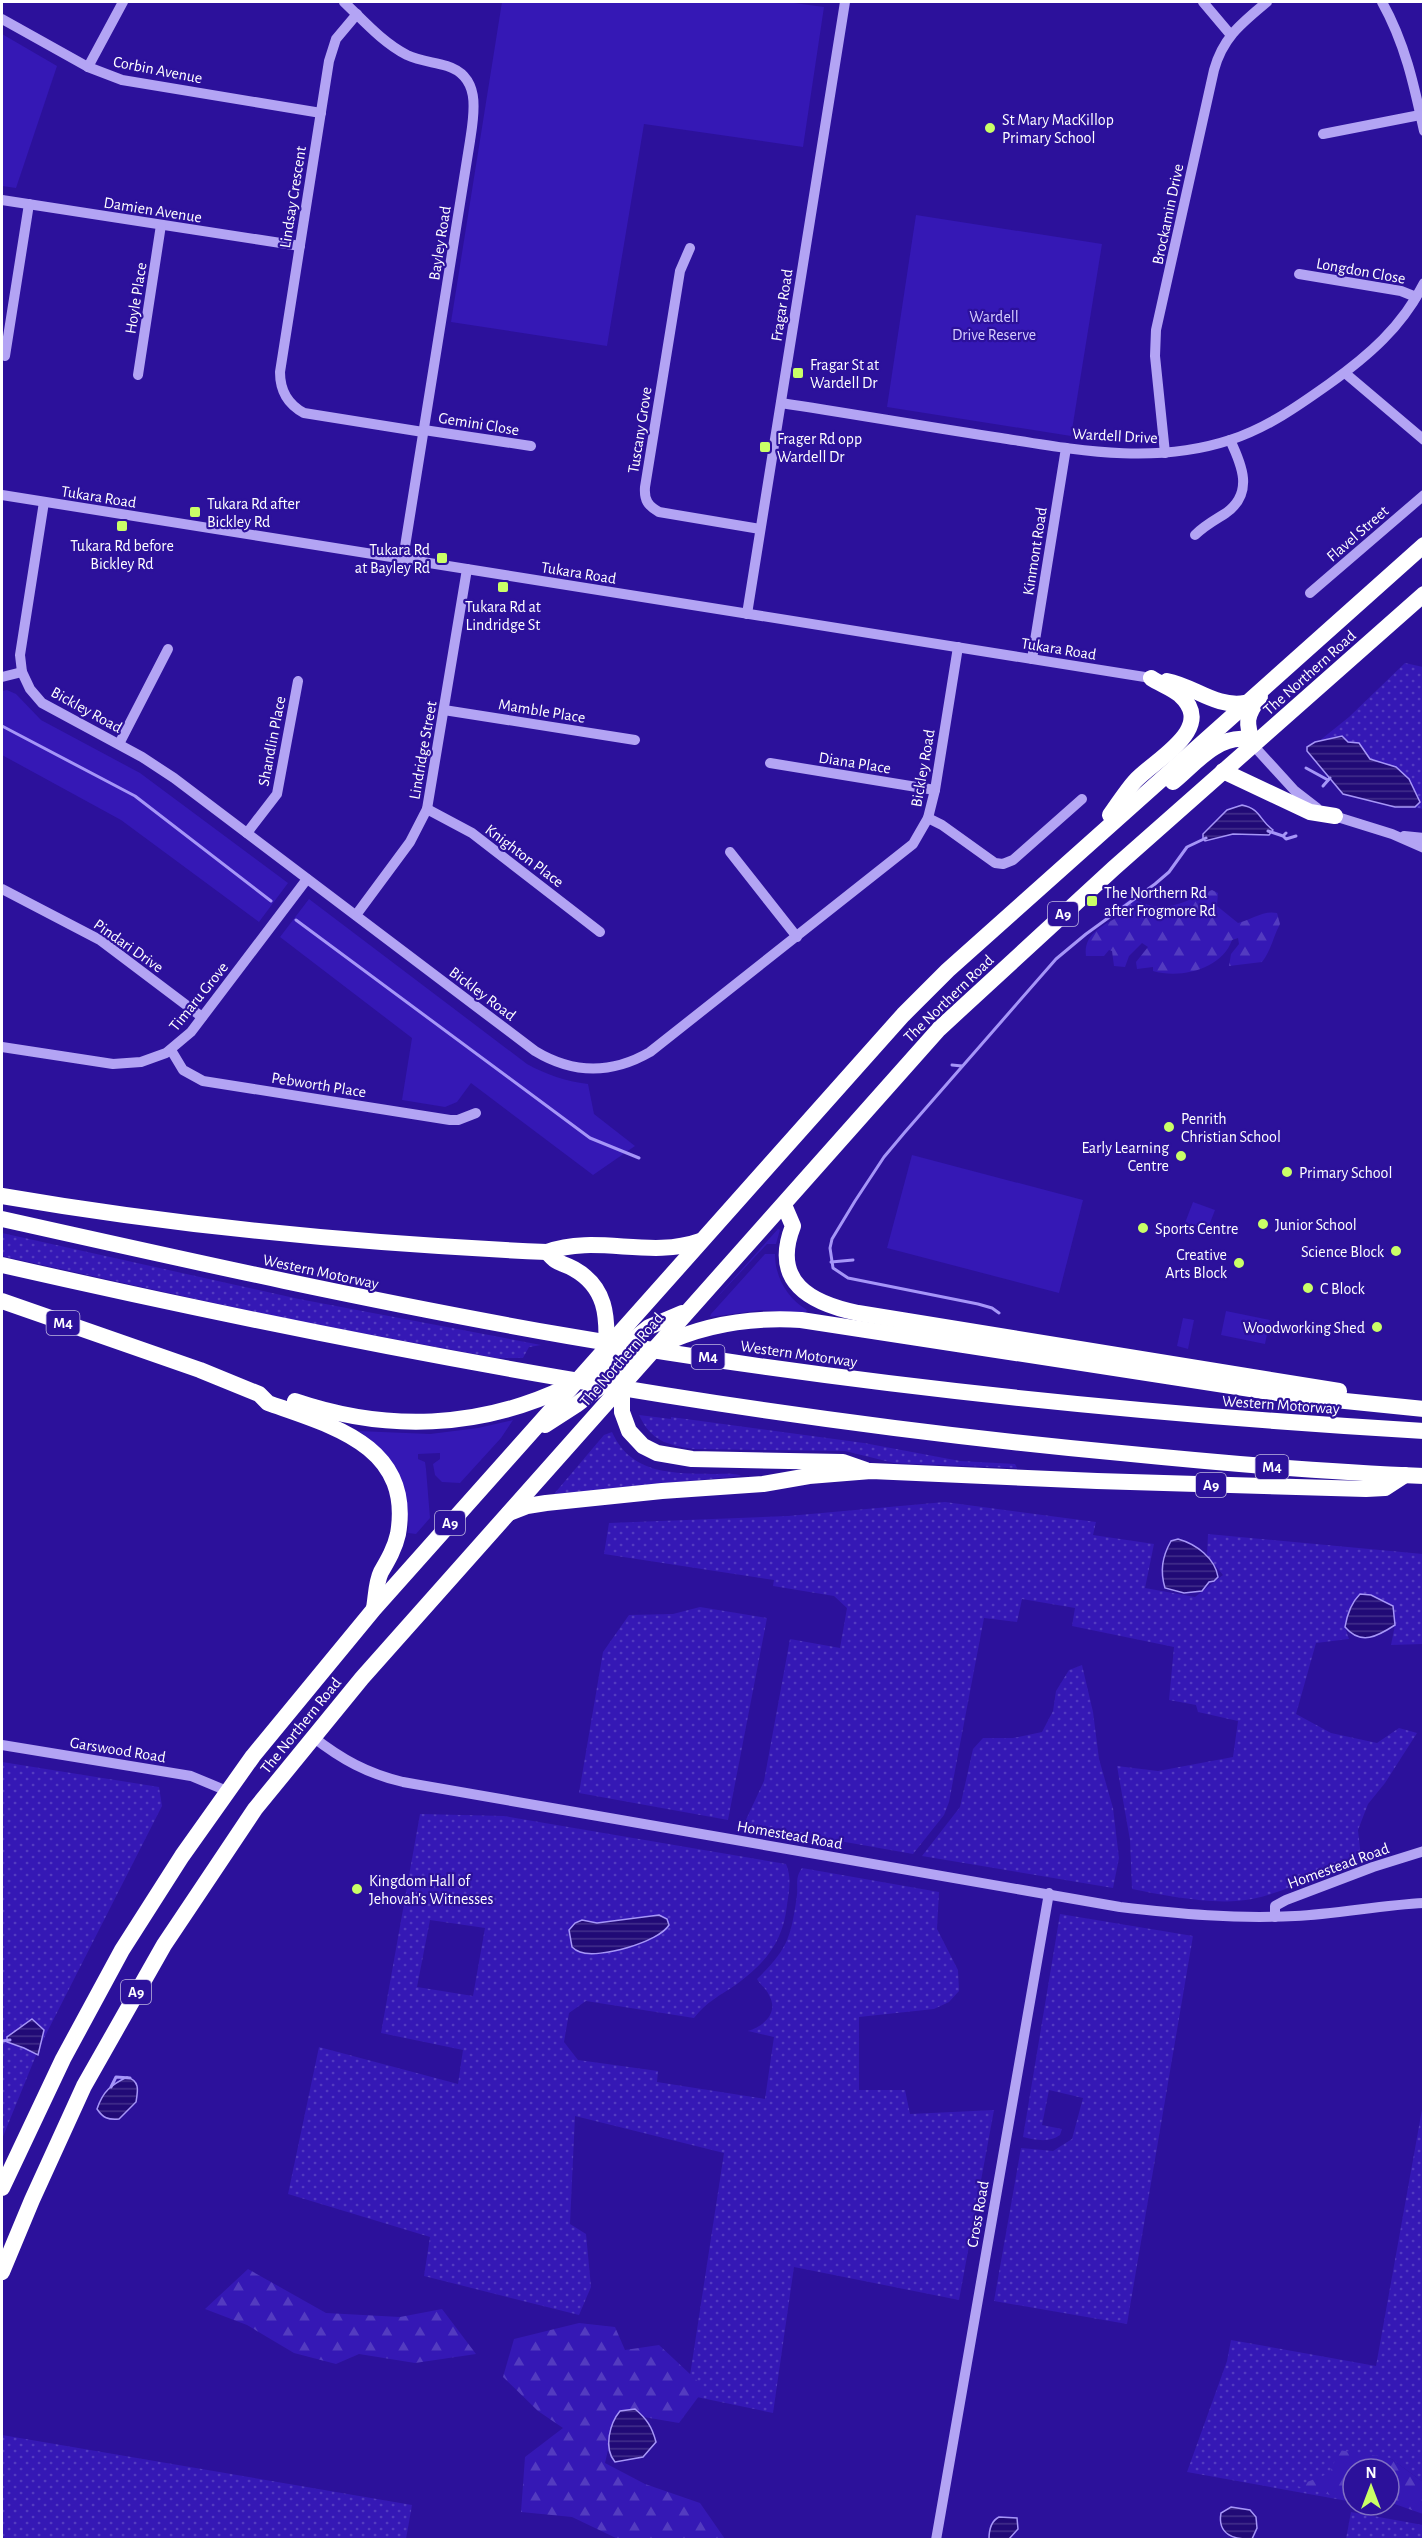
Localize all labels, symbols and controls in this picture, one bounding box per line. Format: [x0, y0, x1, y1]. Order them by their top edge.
street label: Corbin Avenue [112, 53, 204, 86]
place label: St Mary MacKillop Primary School [1002, 112, 1114, 147]
marker: St Mary MacKillop Primary School [983, 121, 997, 135]
street label: Lindsay Crescent [277, 145, 310, 249]
street label: Brockamin Drive [1149, 162, 1186, 266]
street label: Damien Avenue [103, 194, 203, 226]
street label: Bayley Road [426, 205, 455, 282]
street label: Longdon Close [1315, 255, 1407, 287]
street label: Hoyle Place [122, 261, 151, 335]
street label: Fragar Road [768, 268, 796, 343]
park label: Wardell Drive Reserve [952, 309, 1036, 343]
place label: Fragar St at Wardell Dr [810, 357, 879, 391]
marker: Fragar St at Wardell Dr [791, 366, 805, 380]
street label: Tuscany Grove [625, 386, 656, 475]
street label: Gemini Close [437, 410, 520, 438]
street label: Wardell Drive [1072, 426, 1158, 446]
place label: Frager Rd opp Wardell Dr [777, 431, 862, 465]
marker: Frager Rd opp Wardell Dr [758, 440, 772, 454]
street label: Tukara Road [60, 483, 138, 511]
place label: Tukara Rd after Bickley Rd [207, 496, 301, 531]
street label: Flavel Street [1324, 503, 1392, 565]
marker: Tukara Rd after Bickley Rd [188, 505, 202, 519]
street label: Kinmont Road [1020, 506, 1050, 596]
marker: Tukara Rd before Bickley Rd [115, 519, 129, 533]
place label: Tukara Rd before Bickley Rd [70, 538, 174, 573]
place label: Tukara Rd at Bayley Rd [355, 542, 430, 577]
marker: Tukara Rd at Bayley Rd [435, 551, 449, 565]
street label: Tukara Road [540, 559, 618, 587]
marker: Tukara Rd at Lindridge St [496, 580, 510, 594]
place label: Tukara Rd at Lindridge St [465, 599, 541, 633]
street label: The Northern Road [1260, 627, 1359, 718]
street label: Tukara Road [1020, 635, 1098, 663]
street label: Bickley Road [48, 684, 125, 737]
street label: Shandlin Place [255, 695, 289, 788]
street label: Mamble Place [497, 696, 586, 726]
street label: Lindridge Street [406, 700, 440, 801]
street label: Bickley Road [908, 728, 939, 808]
street label: Diana Place [818, 749, 892, 777]
street label: Knighton Place [482, 821, 567, 890]
place label: The Northern Rd after Frogmore Rd [1104, 885, 1216, 919]
marker: The Northern Rd after Frogmore Rd [1085, 894, 1099, 908]
road number: A9 [1048, 902, 1078, 926]
street label: Pindari Drive [91, 916, 166, 976]
street label: The Northern Road [901, 952, 997, 1046]
street label: Timaru Grove [166, 959, 231, 1034]
street label: Bickley Road [446, 964, 519, 1025]
street label: Pebworth Place [270, 1070, 367, 1100]
place label: Penrith Christian School [1181, 1111, 1281, 1145]
marker: Penrith Christian School [1162, 1120, 1176, 1134]
place label: Early Learning Centre [1081, 1140, 1169, 1174]
marker: Early Learning Centre [1174, 1149, 1188, 1163]
marker: Primary School [1280, 1165, 1294, 1179]
place label: Primary School [1299, 1165, 1392, 1182]
marker: Junior School [1256, 1217, 1270, 1231]
place label: Junior School [1275, 1217, 1357, 1233]
marker: Sports Centre [1136, 1221, 1150, 1235]
place label: Sports Centre [1155, 1221, 1239, 1237]
place label: Science Block [1301, 1244, 1385, 1260]
marker: Science Block [1389, 1244, 1403, 1258]
place label: Creative Arts Block [1165, 1247, 1228, 1281]
street label: Western Motorway [261, 1252, 380, 1293]
marker: Creative Arts Block [1232, 1256, 1246, 1270]
marker: C Block [1301, 1281, 1315, 1295]
place label: C Block [1320, 1281, 1366, 1297]
street label: The Northern Road [577, 1310, 667, 1410]
road number: M4 [46, 1311, 80, 1335]
place label: Woodworking Shed [1243, 1320, 1365, 1336]
marker: Woodworking Shed [1370, 1320, 1384, 1334]
street label: Western Motorway [739, 1338, 858, 1371]
road number: M4 [692, 1345, 724, 1369]
street label: Western Motorway [1222, 1393, 1340, 1418]
road number: M4 [1256, 1455, 1288, 1479]
road number: A9 [1196, 1473, 1226, 1497]
road number: A9 [435, 1511, 465, 1535]
street label: The Northern Road [257, 1675, 344, 1777]
street label: Garswood Road [69, 1735, 167, 1765]
street label: Homestead Road [736, 1818, 844, 1852]
street label: Homestead Road [1285, 1840, 1391, 1892]
place label: Kingdom Hall of Jehovah's Witnesses [369, 1873, 493, 1907]
marker: Kingdom Hall of Jehovah's Witnesses [350, 1882, 364, 1896]
road number: A9 [121, 1980, 151, 2004]
street label: Cross Road [964, 2180, 992, 2249]
north arrow [1341, 2457, 1401, 2517]
text: N [1365, 2465, 1377, 2481]

